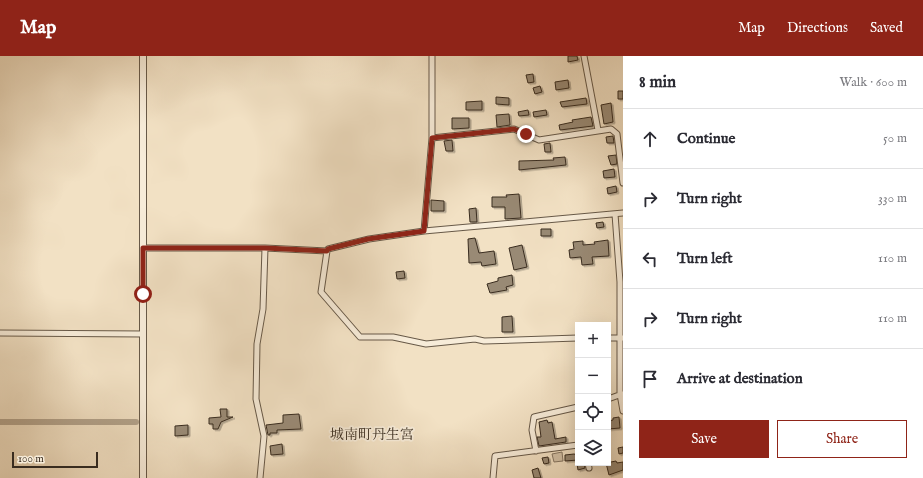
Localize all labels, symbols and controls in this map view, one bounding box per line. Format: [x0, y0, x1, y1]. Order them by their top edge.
text: Map [20, 16, 56, 40]
text: Map [738, 19, 765, 37]
text: Directions [787, 19, 848, 37]
text: Saved [870, 19, 903, 37]
text: 8 min [639, 72, 676, 93]
text: Walk · 600 m [840, 74, 907, 91]
route end [517, 125, 535, 143]
icon: ahead [639, 128, 661, 150]
text: Continue [677, 129, 735, 148]
text: 50 m [883, 130, 907, 147]
icon: right [639, 188, 661, 210]
text: Turn right [677, 189, 742, 208]
text: 330 m [878, 190, 907, 207]
icon: left [639, 248, 661, 270]
text: Turn left [677, 249, 733, 268]
text: 110 m [878, 250, 907, 267]
route start [134, 285, 152, 303]
icon: right [639, 308, 661, 330]
text: Turn right [677, 309, 742, 328]
text: 110 m [878, 310, 907, 327]
map controls [575, 322, 611, 466]
button: + [575, 322, 611, 358]
button: − [575, 358, 611, 394]
icon: arrive [639, 368, 661, 390]
text: Arrive at destination [677, 369, 803, 388]
button: locate [575, 394, 611, 430]
button: Save [639, 420, 769, 458]
button: Share [777, 420, 907, 458]
district label: 城南町丹生宮 [330, 426, 414, 444]
button: layers [575, 430, 611, 466]
scale bar [12, 450, 98, 469]
text: 100 m [18, 452, 44, 466]

